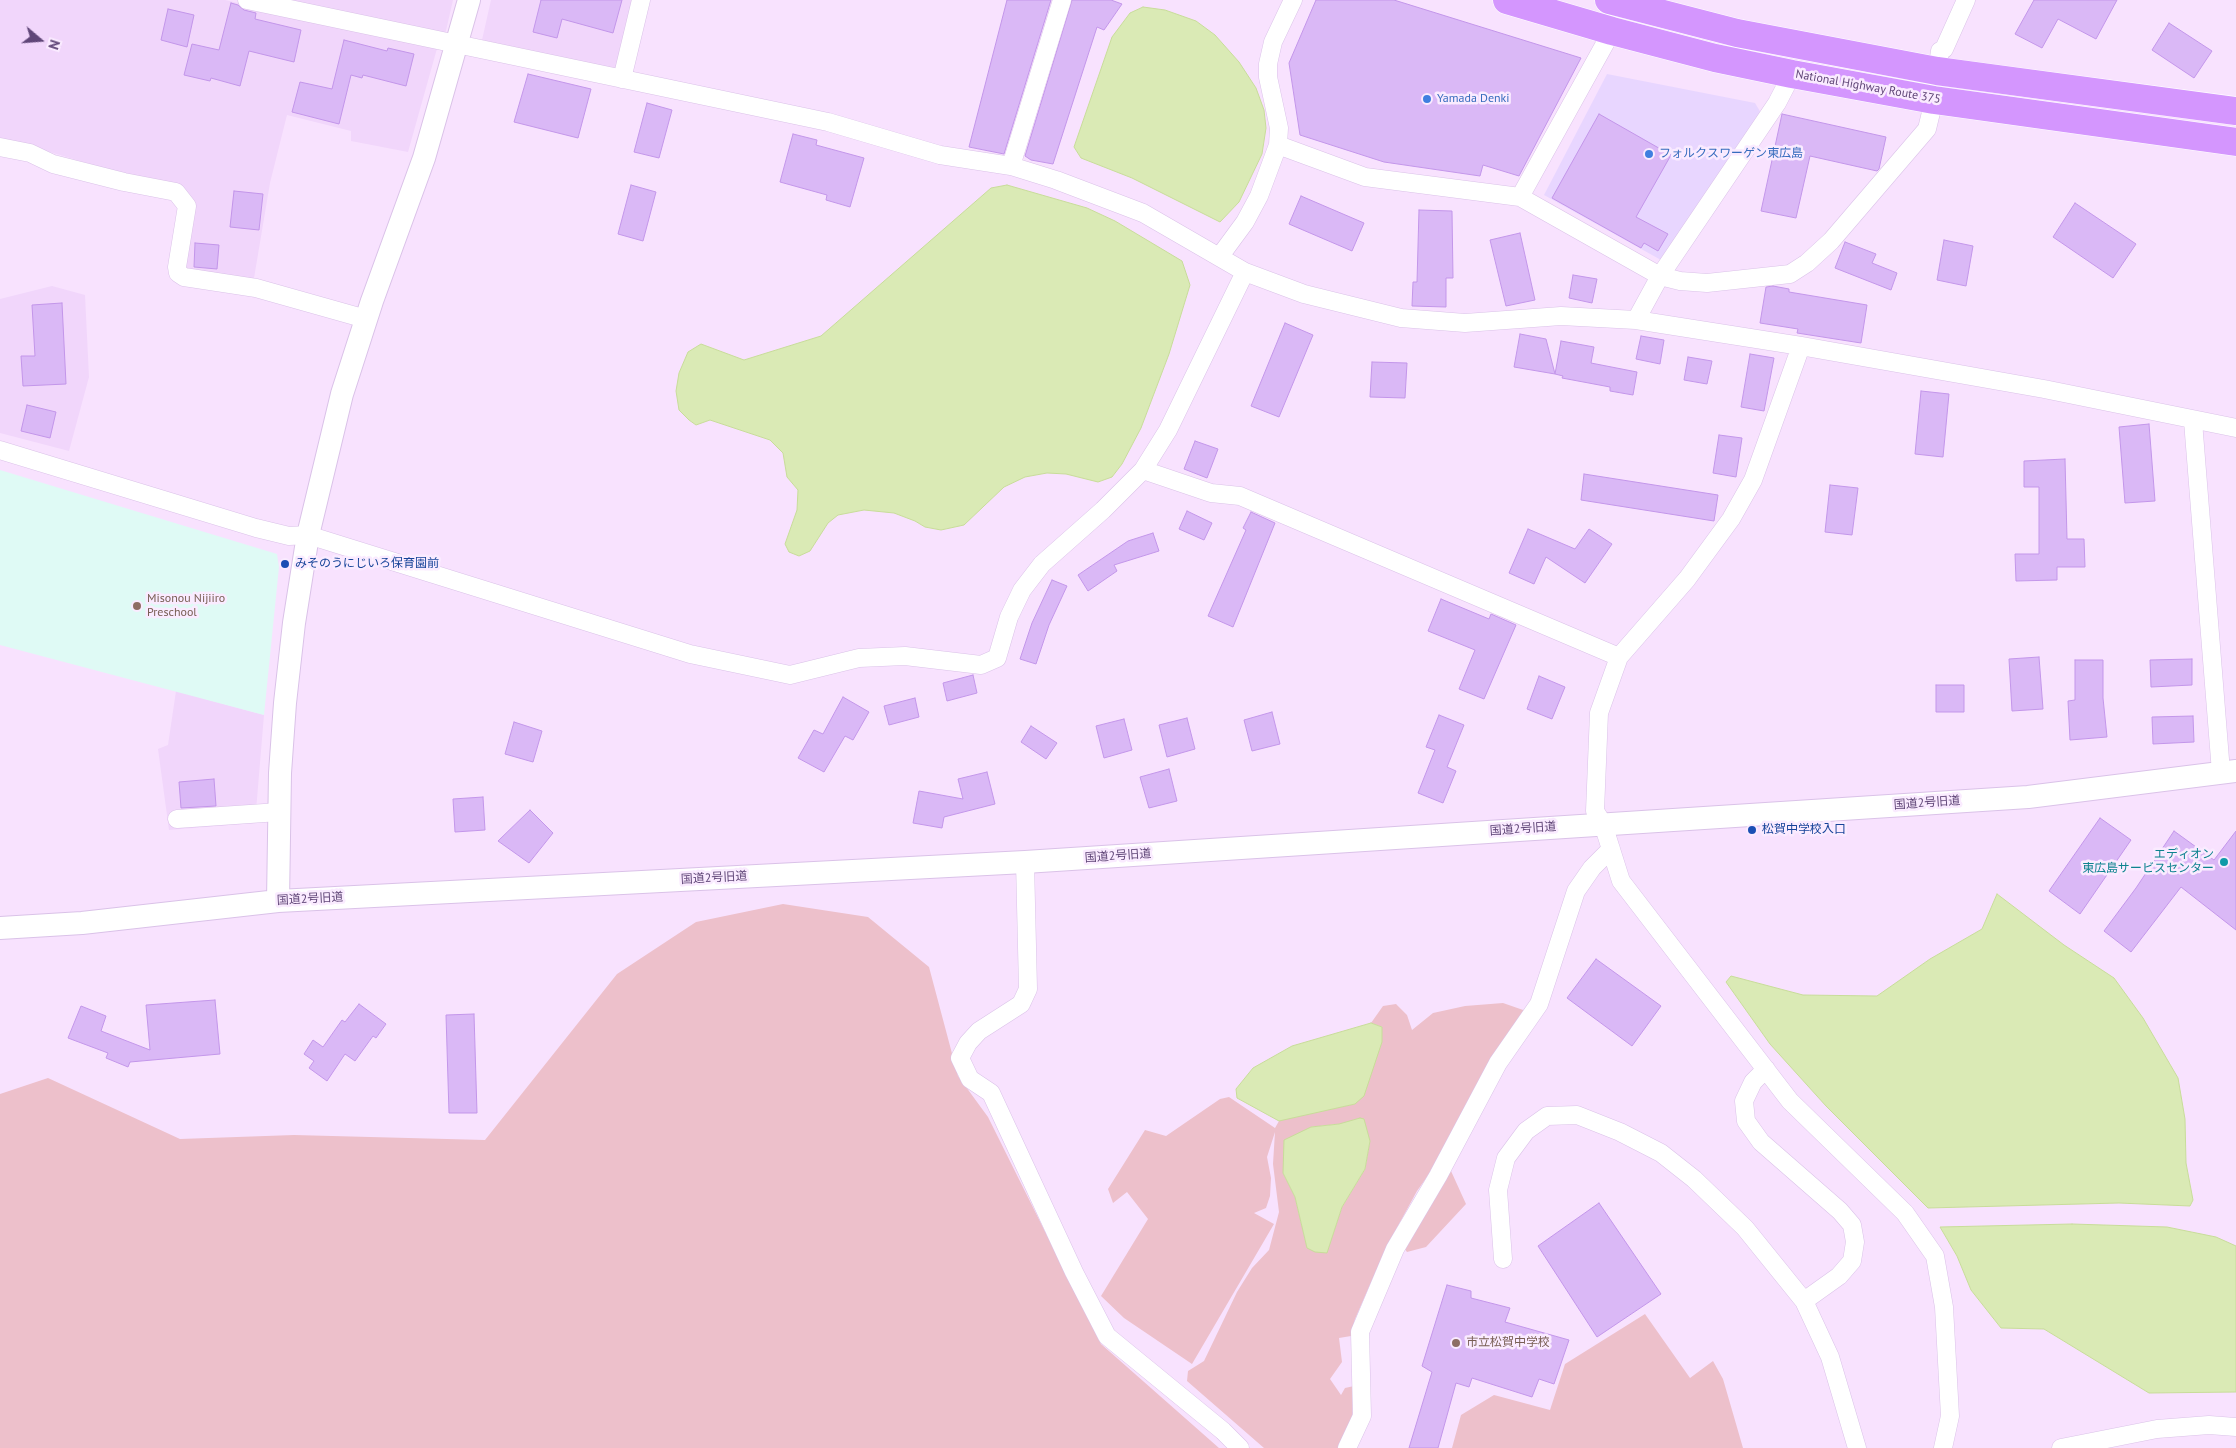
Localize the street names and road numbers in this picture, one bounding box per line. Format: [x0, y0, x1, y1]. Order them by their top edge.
street label: National Highway Route 375 [1794, 67, 1942, 107]
street label: 国道2号旧道 [1893, 793, 1961, 813]
street label: 国道2号旧道 [1489, 819, 1557, 839]
street label: 国道2号旧道 [1084, 846, 1152, 866]
street label: 国道2号旧道 [680, 869, 748, 887]
street label: 国道2号旧道 [276, 890, 344, 908]

